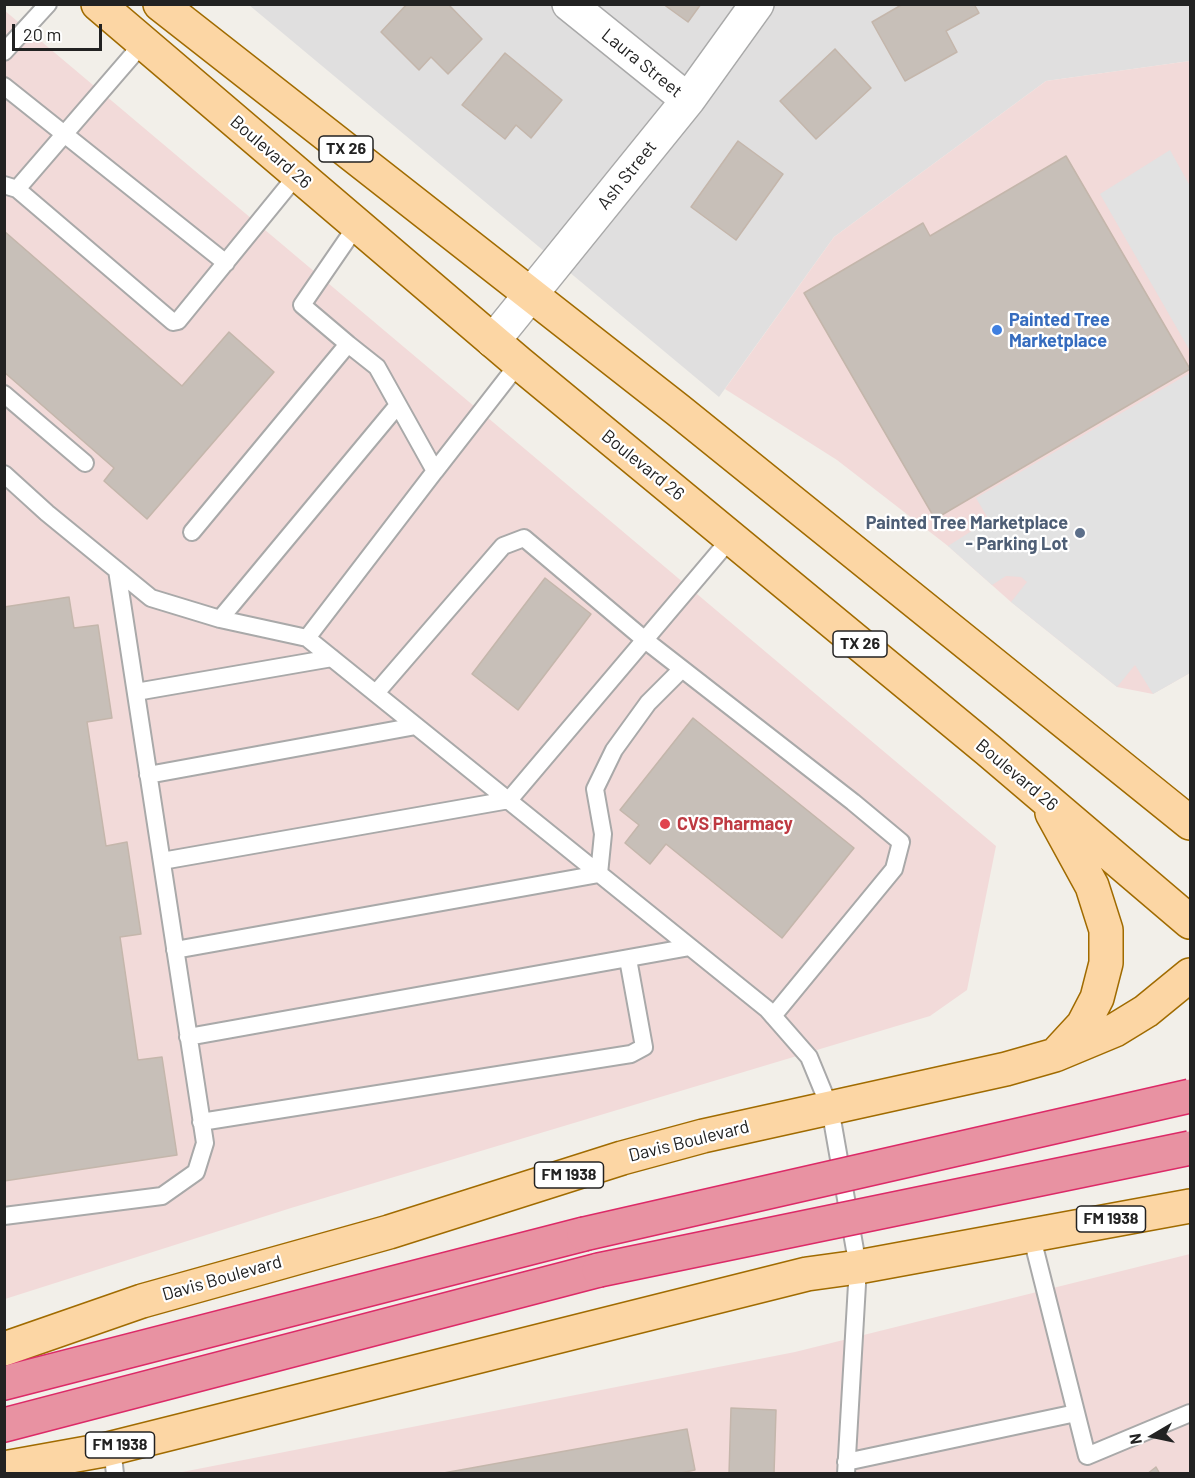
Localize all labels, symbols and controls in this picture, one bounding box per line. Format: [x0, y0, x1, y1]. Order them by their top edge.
scale bar [15, 12, 105, 50]
text: 20 m [23, 23, 61, 45]
street label: Laura Street [597, 24, 687, 102]
street label: Boulevard 26 [226, 111, 316, 193]
road number: TX 26 [319, 136, 373, 162]
street label: Ash Street [593, 136, 661, 214]
place label: Painted Tree Marketplace [1009, 309, 1110, 352]
marker: Painted Tree Marketplace [990, 323, 1004, 337]
street label: Boulevard 26 [597, 425, 689, 505]
place label: Painted Tree Marketplace - Parking Lot [866, 512, 1068, 554]
marker: Painted Tree Marketplace - Parking Lot [1073, 526, 1087, 540]
road number: TX 26 [833, 631, 887, 657]
street label: Boulevard 26 [972, 734, 1062, 816]
place label: CVS Pharmacy [677, 813, 793, 835]
marker: CVS Pharmacy [658, 817, 672, 831]
street label: Davis Boulevard [626, 1116, 752, 1166]
road number: FM 1938 [534, 1162, 604, 1188]
road number: FM 1938 [1076, 1206, 1146, 1232]
street label: Davis Boulevard [160, 1251, 284, 1305]
north arrow [1123, 1406, 1183, 1466]
road number: FM 1938 [86, 1432, 154, 1458]
text: N [1125, 1432, 1145, 1446]

